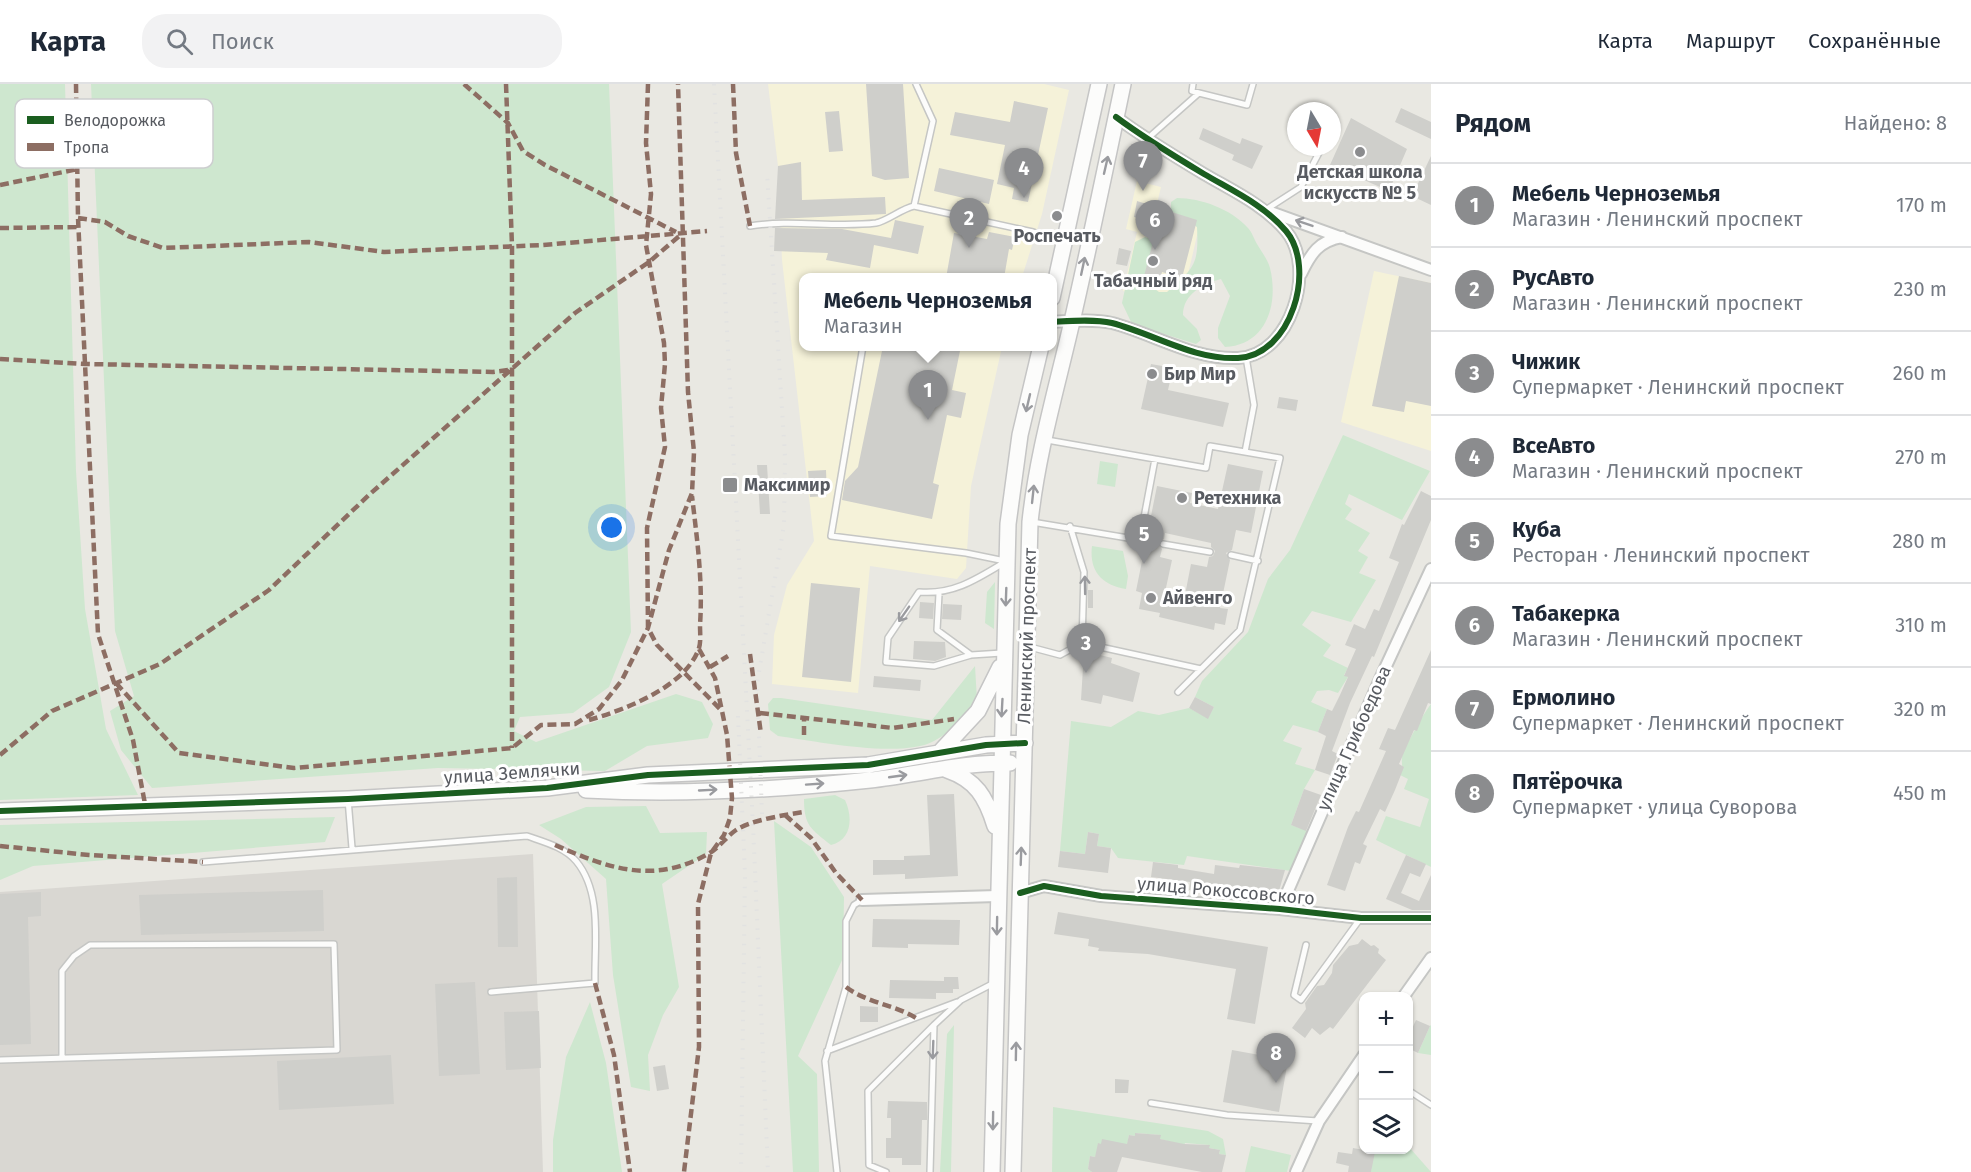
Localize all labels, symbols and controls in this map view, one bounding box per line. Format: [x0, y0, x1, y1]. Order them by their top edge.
search box [142, 14, 562, 68]
text: Карта [30, 25, 106, 58]
icon: search [163, 25, 196, 58]
text: Поиск [211, 28, 274, 55]
text: Карта [1597, 28, 1653, 54]
text: Маршрут [1686, 28, 1775, 54]
text: Сохранённые [1808, 28, 1941, 54]
legend [15, 99, 213, 168]
north arrow [1287, 102, 1341, 156]
text: Рядом [1455, 108, 1531, 139]
text: Велодорожка [64, 111, 166, 130]
text: Найдено: 8 [1844, 111, 1947, 135]
text: Тропа [64, 138, 109, 157]
pin: 7 [1124, 141, 1162, 191]
marker: Детская школа искусств № 5 [1353, 145, 1367, 159]
pin: 4 [1004, 148, 1044, 198]
one-way arrow [1100, 155, 1112, 174]
place label: Детская школа искусств № 5 [1296, 161, 1423, 204]
text: Мебель Черноземья [1512, 180, 1721, 207]
text: 1 [1470, 193, 1479, 217]
text: 170 m [1896, 193, 1947, 217]
pin: 2 [950, 198, 988, 248]
pin: 6 [1136, 200, 1174, 250]
text: Магазин · Ленинский проспект [1512, 207, 1802, 231]
marker: Роспечать [1050, 209, 1064, 223]
one-way arrow [1295, 217, 1314, 228]
place label: Роспечать [1013, 225, 1101, 247]
marker: Табачный ряд [1146, 254, 1160, 268]
one-way arrow [1078, 257, 1089, 277]
text: РусАвто [1512, 264, 1594, 291]
place label: Табачный ряд [1094, 270, 1212, 292]
popup [799, 273, 1057, 351]
text: 2 [1469, 277, 1480, 301]
text: 230 m [1894, 277, 1947, 301]
text: Мебель Черноземья [824, 287, 1032, 314]
text: Магазин · Ленинский проспект [1512, 291, 1802, 315]
text: Магазин [824, 314, 903, 338]
text: Чижик [1512, 348, 1580, 375]
text: 3 [1469, 361, 1480, 385]
text: 260 m [1893, 361, 1947, 385]
place label: Бир Мир [1164, 363, 1236, 385]
marker: Бир Мир [1145, 367, 1159, 381]
pin: 1 [908, 370, 948, 420]
text: Супермаркет · Ленинский проспект [1512, 375, 1844, 399]
one-way arrow [1021, 394, 1033, 413]
text: ВсеАвто [1512, 432, 1595, 459]
text: 4 [1469, 445, 1480, 469]
text: 270 m [1895, 445, 1947, 469]
text: Магазин · Ленинский проспект [1512, 459, 1802, 483]
place label: Максимир [744, 474, 831, 496]
marker: Максимир [721, 476, 739, 494]
one-way arrow [1028, 485, 1039, 505]
place label: Ретехника [1194, 487, 1281, 509]
marker: Ретехника [1175, 491, 1189, 505]
your location [597, 513, 626, 542]
pin: 5 [1124, 514, 1164, 564]
text: Куба [1512, 516, 1561, 543]
text: 5 [1469, 529, 1480, 553]
text: 280 m [1892, 529, 1947, 553]
text: Ресторан · Ленинский проспект [1512, 543, 1810, 567]
street label: Ленинский проспект [1013, 547, 1041, 725]
one-way arrow [1079, 575, 1090, 595]
one-way arrow [1000, 586, 1011, 606]
place label: Айвенго [1162, 587, 1232, 609]
marker: Айвенго [1144, 591, 1158, 605]
text: Табакерка [1512, 600, 1620, 627]
one-way arrow [898, 605, 910, 621]
text: 6 [1469, 613, 1480, 637]
text: 310 m [1895, 613, 1947, 637]
pin: 3 [1066, 624, 1106, 673]
text: Магазин · Ленинский проспект [1512, 627, 1802, 651]
street label: улица Грибоедова [1312, 662, 1396, 814]
text: Ермолино [1512, 684, 1615, 711]
one-way arrow [997, 697, 1008, 717]
text: 7 [1470, 697, 1479, 721]
text: 320 m [1894, 697, 1947, 721]
text: Супермаркет · Ленинский проспект [1512, 711, 1844, 735]
street label: улица Землячки [443, 757, 581, 789]
text: Пятёрочка [1512, 768, 1623, 795]
one-way arrow [888, 771, 908, 782]
one-way arrow [804, 778, 824, 789]
text: 8 [1469, 781, 1480, 805]
text: 450 m [1893, 781, 1947, 805]
one-way arrow [697, 785, 717, 796]
text: Супермаркет · улица Суворова [1512, 795, 1797, 819]
one-way arrow [1015, 846, 1027, 866]
street label: улица Рокоссовского [1136, 872, 1316, 910]
one-way arrow [991, 915, 1003, 935]
map controls [1359, 992, 1413, 1154]
button: + [1359, 992, 1413, 1046]
pin: 8 [1256, 1034, 1296, 1083]
one-way arrow [928, 1039, 939, 1059]
one-way arrow [1010, 1041, 1022, 1061]
button: − [1359, 1046, 1413, 1100]
button: layers [1359, 1100, 1413, 1154]
one-way arrow [987, 1110, 999, 1130]

